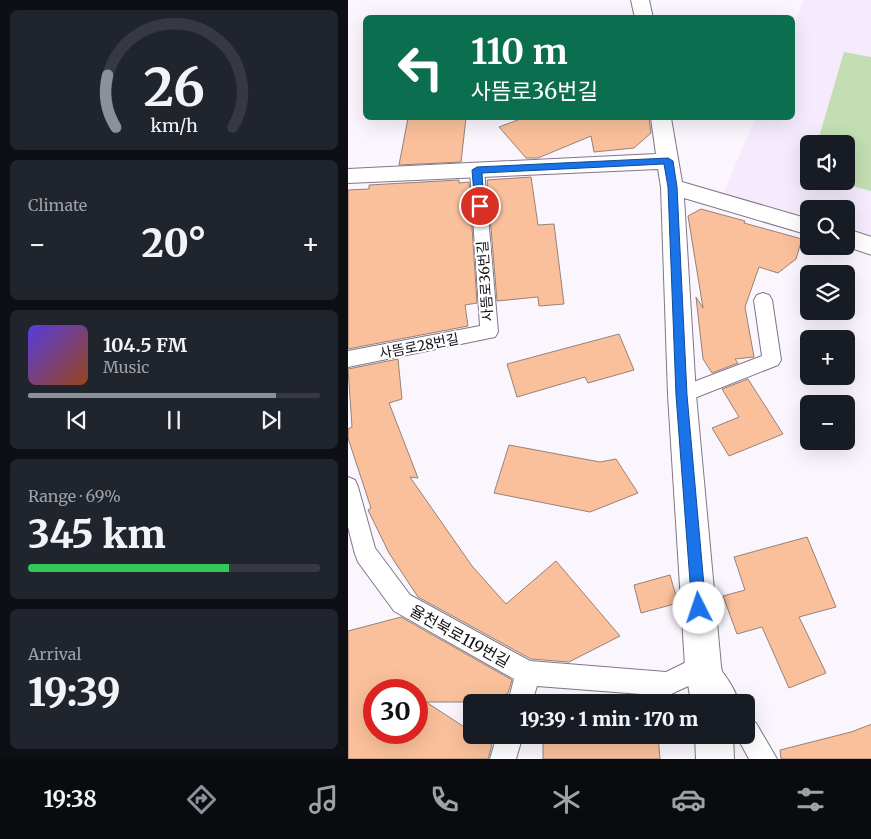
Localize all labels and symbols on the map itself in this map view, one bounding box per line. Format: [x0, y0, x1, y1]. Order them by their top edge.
pin [459, 185, 501, 227]
street label: 사뜸로36번길 [473, 240, 497, 322]
street label: 사뜸로28번길 [378, 329, 460, 363]
position arrow [672, 581, 724, 633]
street label: 율천북로119번길 [407, 600, 513, 672]
speed limit sign: 30 [363, 679, 428, 744]

